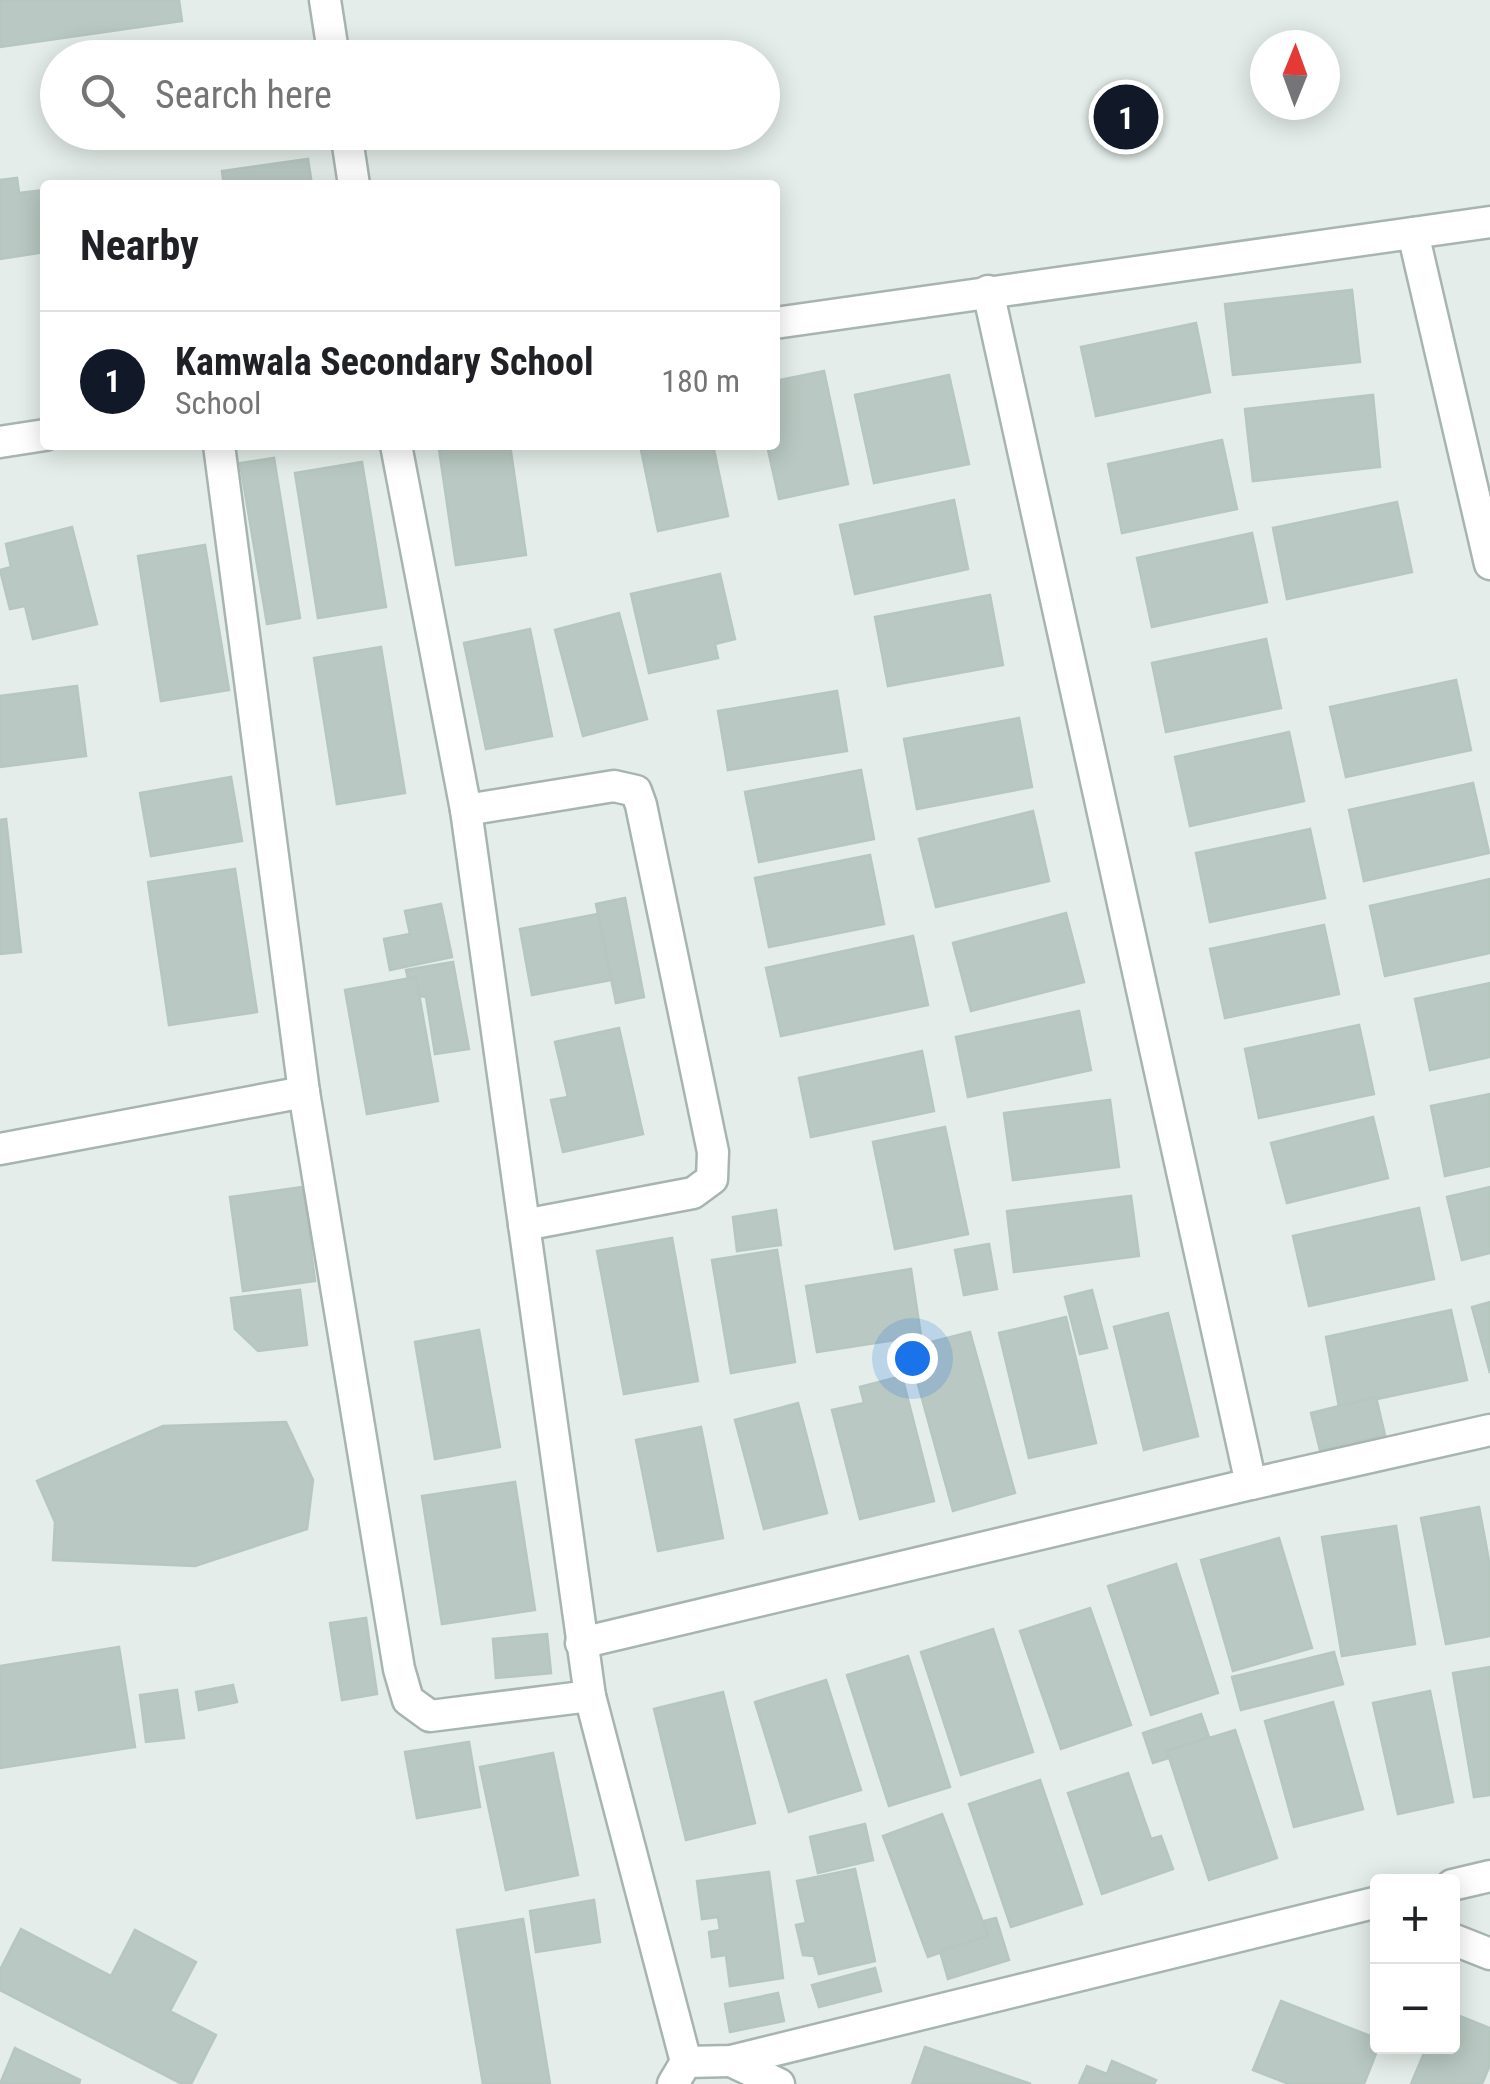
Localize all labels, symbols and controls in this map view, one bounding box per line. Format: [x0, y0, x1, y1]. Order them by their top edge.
north arrow [1250, 30, 1340, 120]
search box [40, 40, 780, 150]
icon: search [75, 68, 130, 123]
text: Search here [155, 73, 332, 117]
pin: 1 [1094, 80, 1158, 154]
text: Nearby [80, 221, 199, 270]
text: Kamwala Secondary School [175, 340, 594, 384]
text: 1 [104, 362, 121, 400]
text: 180 m [661, 362, 740, 400]
text: School [175, 384, 261, 422]
your location [887, 1333, 938, 1384]
map controls [1370, 1874, 1460, 2054]
button: + [1370, 1874, 1460, 1964]
button: − [1370, 1964, 1460, 2054]

